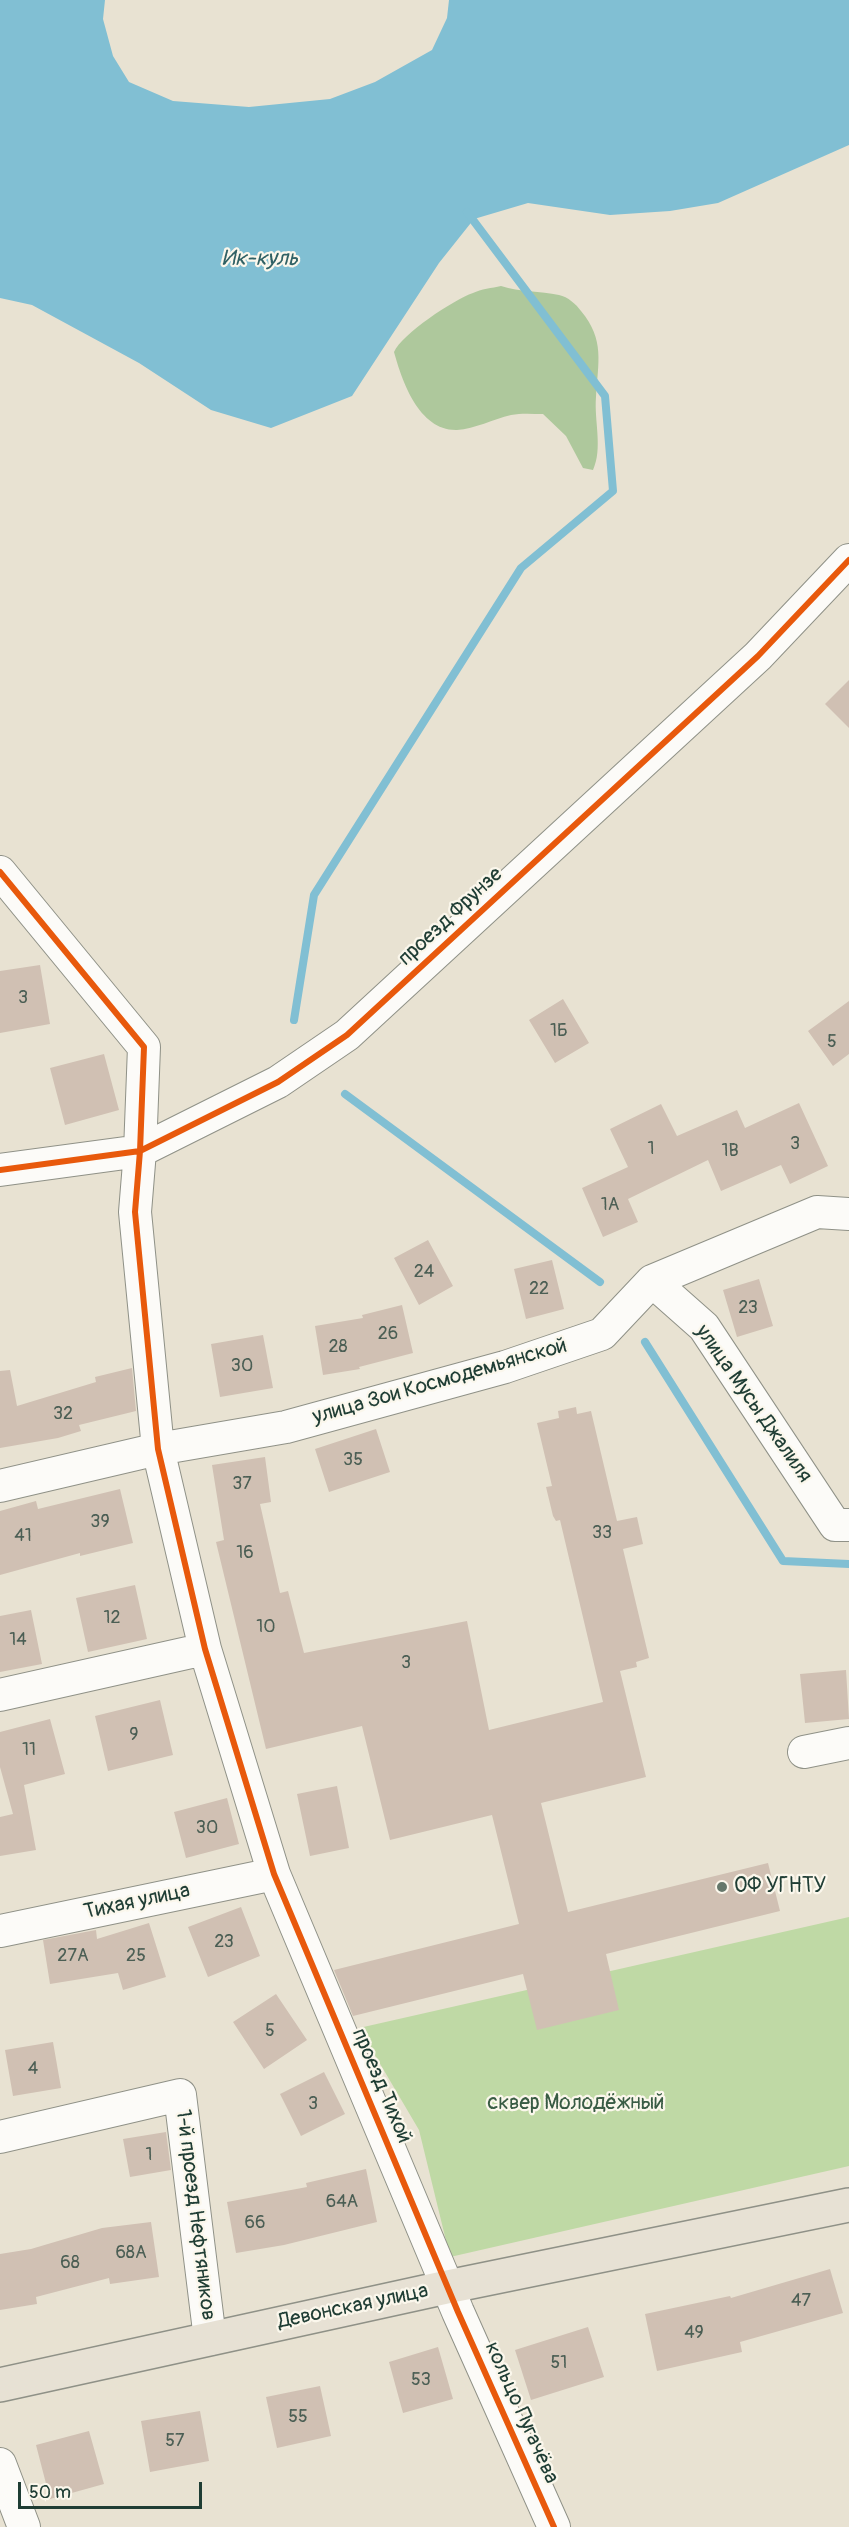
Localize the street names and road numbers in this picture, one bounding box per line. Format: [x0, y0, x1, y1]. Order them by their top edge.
street label: проезд Фрунзе [394, 862, 508, 972]
street label: улица Мусы Джалиля [689, 1320, 817, 1488]
street label: улица Зои Космодемьянской [310, 1334, 570, 1430]
street label: Тихая улица [82, 1878, 192, 1926]
street label: проезд Тихой [345, 2025, 417, 2147]
street label: 1-й проезд Нефтяников [170, 2108, 220, 2322]
street label: Девонская улица [276, 2279, 430, 2335]
street label: кольцо Пугачёва [479, 2338, 563, 2488]

